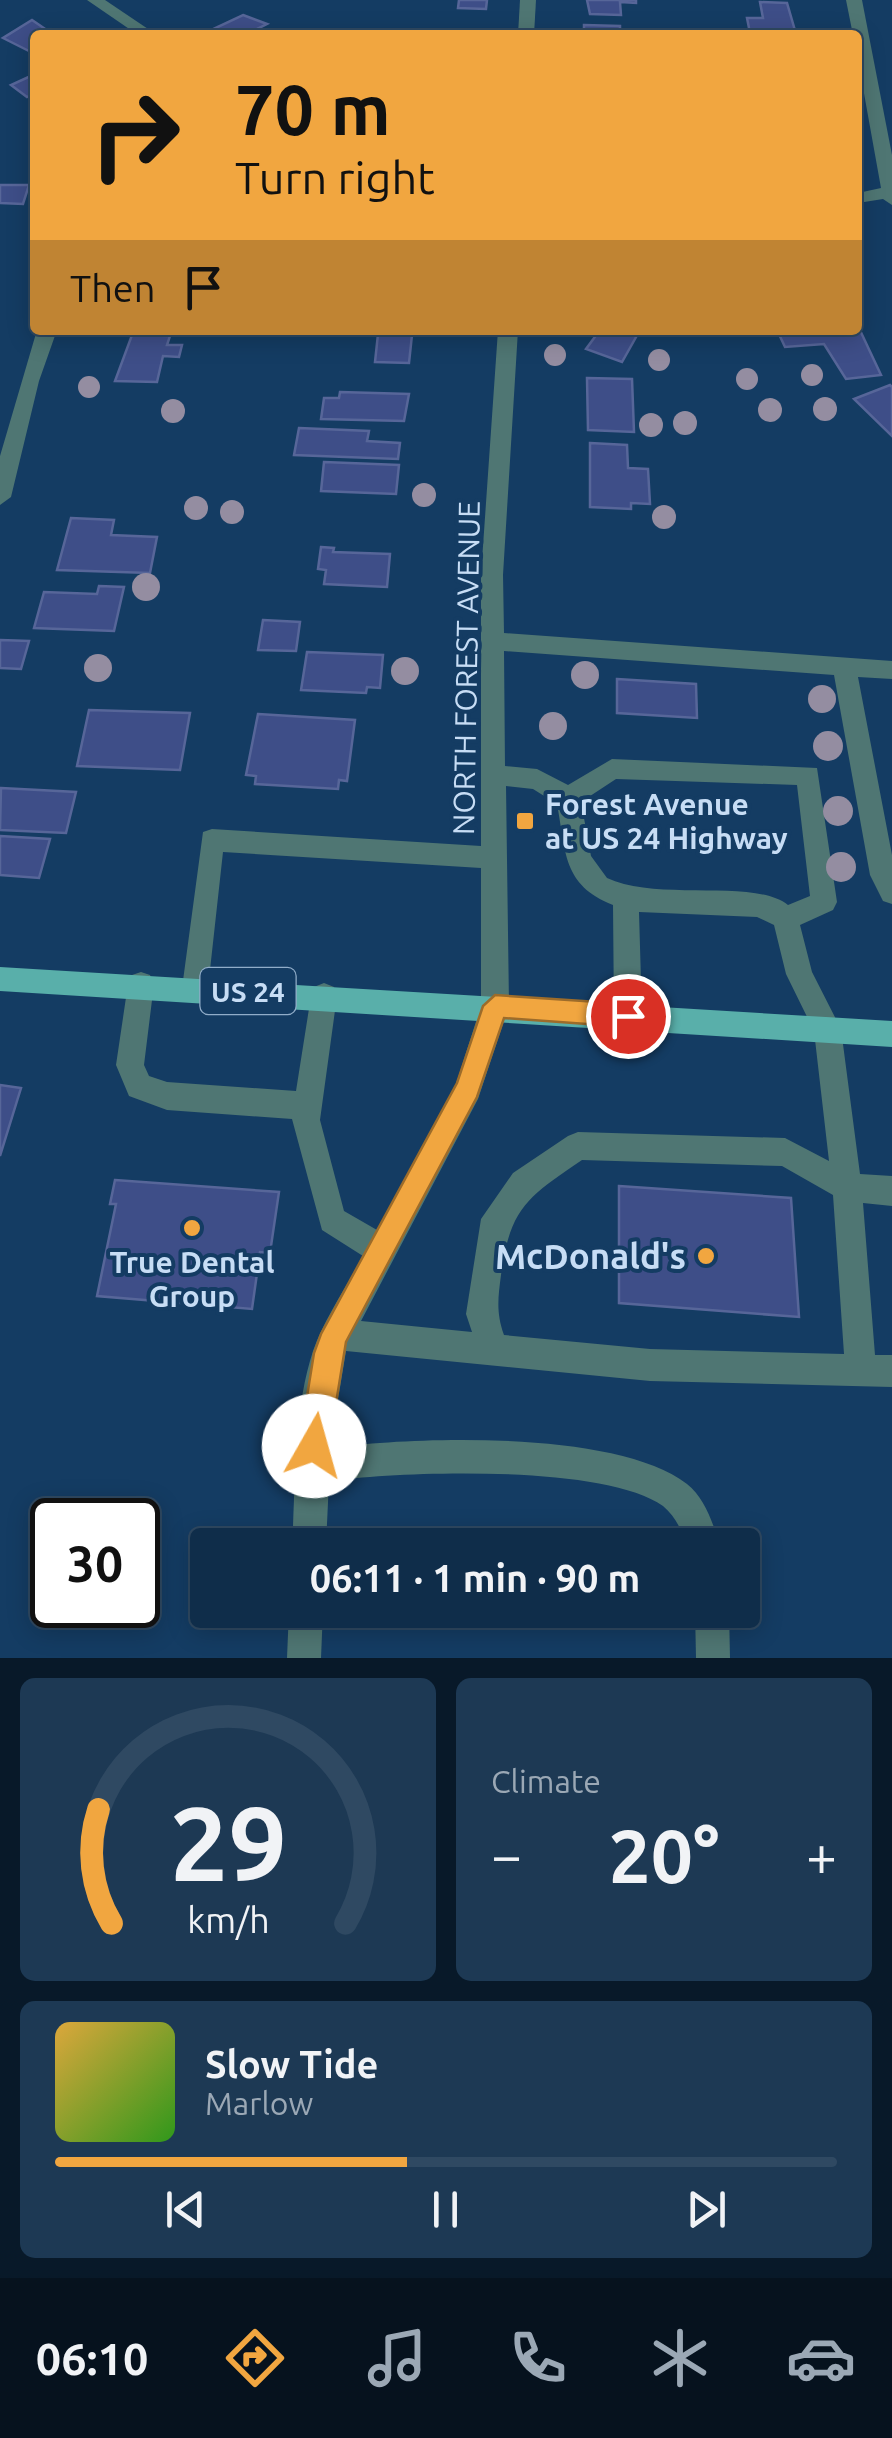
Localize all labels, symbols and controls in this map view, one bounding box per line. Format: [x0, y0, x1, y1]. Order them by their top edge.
icon: right [70, 70, 200, 200]
text: 70 m [235, 70, 391, 148]
text: Turn right [235, 152, 435, 203]
icon: arrive [176, 260, 231, 315]
text: Then [70, 267, 156, 309]
street label: NORTH FOREST AVENUE [446, 501, 486, 835]
place label: Forest Avenue at US 24 Highway [545, 787, 788, 855]
marker: Forest Avenue at US 24 Highway [514, 810, 536, 832]
road number: US 24 [200, 968, 296, 1014]
pin [586, 974, 671, 1059]
icon: arrive [601, 989, 656, 1044]
marker: True Dental Group [181, 1217, 203, 1239]
place label: McDonald's [495, 1236, 686, 1276]
place label: True Dental Group [109, 1245, 275, 1313]
marker: McDonald's [695, 1245, 717, 1267]
position arrow [262, 1394, 366, 1498]
speed limit sign: 30 [30, 1498, 160, 1628]
text: 06:11 · 1 min · 90 m [310, 1557, 640, 1599]
text: Climate [491, 1763, 601, 1799]
text: 29 [169, 1784, 287, 1901]
text: 20° [608, 1813, 720, 1897]
text: − [491, 1824, 522, 1885]
text: + [806, 1824, 837, 1885]
text: km/h [187, 1900, 269, 1940]
text: Slow Tide [205, 2043, 378, 2085]
text: Marlow [205, 2085, 313, 2121]
icon: previous [158, 2182, 213, 2237]
icon: pause [418, 2182, 473, 2237]
icon: next [679, 2182, 734, 2237]
icon: directions [220, 2323, 290, 2393]
icon: music [362, 2323, 432, 2393]
icon: phone [503, 2323, 573, 2393]
icon: climate [645, 2323, 715, 2393]
icon: car [786, 2323, 856, 2393]
text: 06:10 [36, 2333, 148, 2384]

